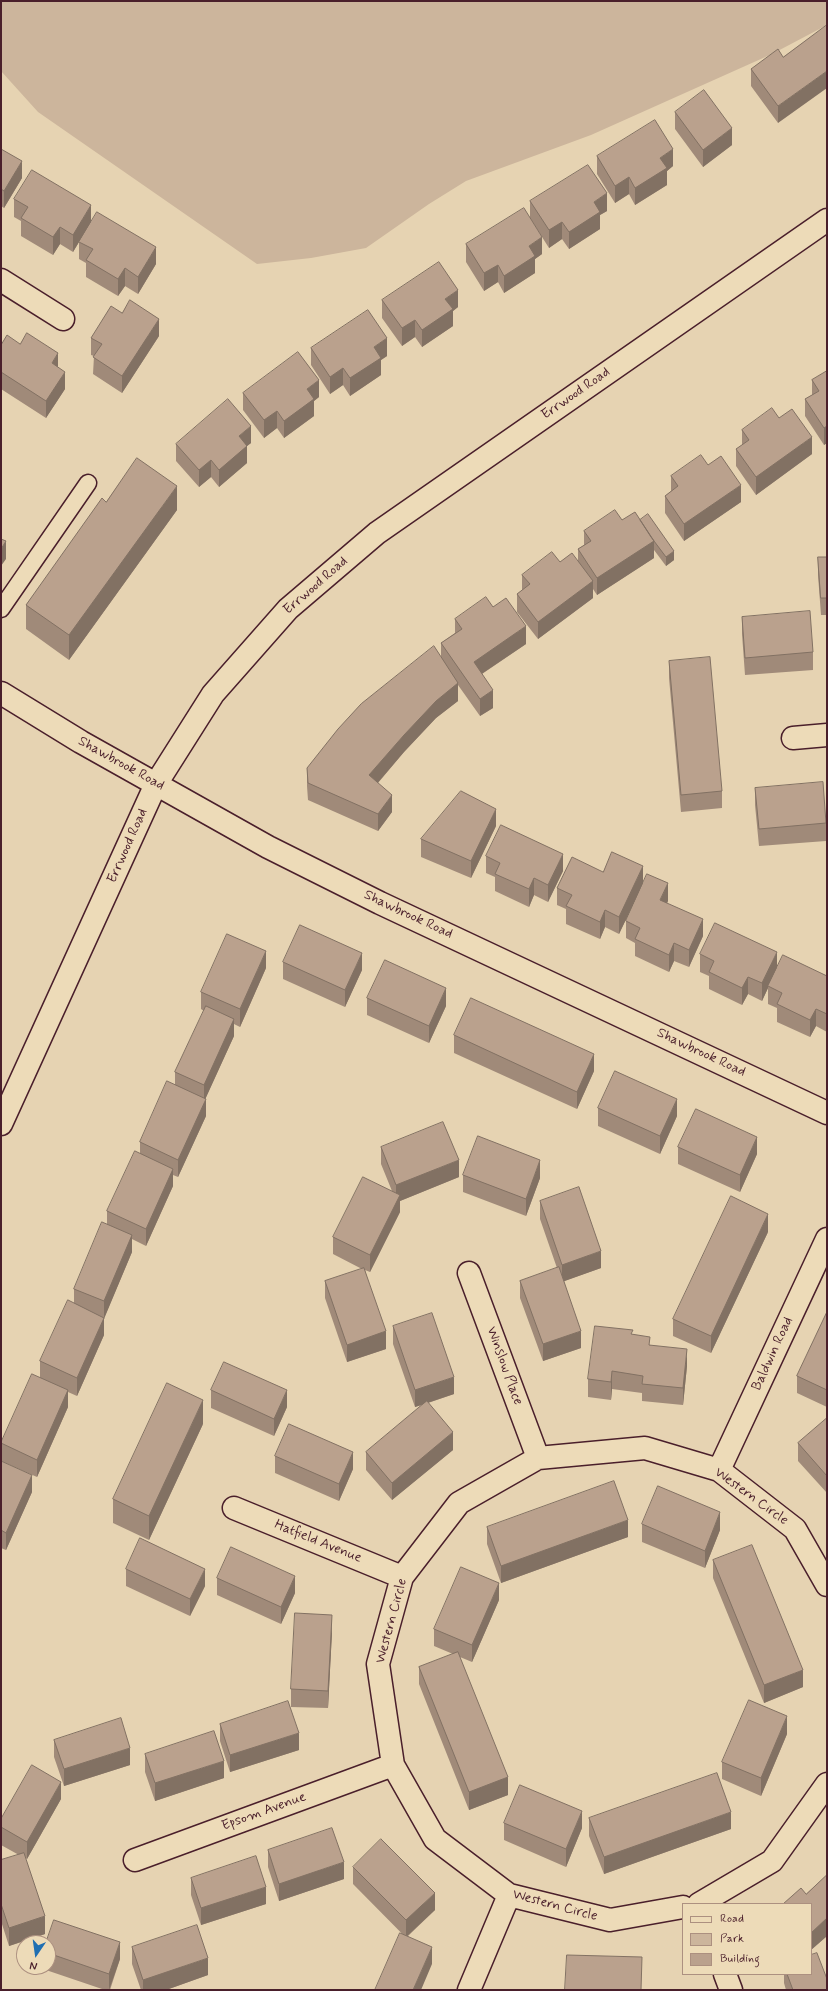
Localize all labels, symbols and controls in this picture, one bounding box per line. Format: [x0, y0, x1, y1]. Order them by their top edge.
street label: Errwood Road [538, 364, 614, 424]
street label: Errwood Road [280, 553, 352, 619]
street label: Shawbrook Road [75, 733, 167, 795]
street label: Errwood Road [104, 806, 152, 886]
street label: Shawbrook Road [361, 887, 455, 943]
street label: Shawbrook Road [654, 1025, 748, 1081]
street label: Baldwin Road [749, 1314, 797, 1394]
street label: Winslow Place [482, 1325, 526, 1407]
street label: Western Circle [711, 1465, 791, 1529]
street label: Hatfield Avenue [272, 1517, 364, 1567]
street label: Western Circle [373, 1577, 411, 1665]
street label: Epsom Avenue [220, 1789, 308, 1835]
street label: Western Circle [511, 1887, 599, 1925]
legend [682, 1903, 812, 1975]
text: Road [720, 1911, 744, 1927]
text: Park [720, 1931, 744, 1947]
north arrow [16, 1935, 56, 1975]
text: Building [720, 1951, 760, 1967]
text: N [28, 1958, 39, 1973]

